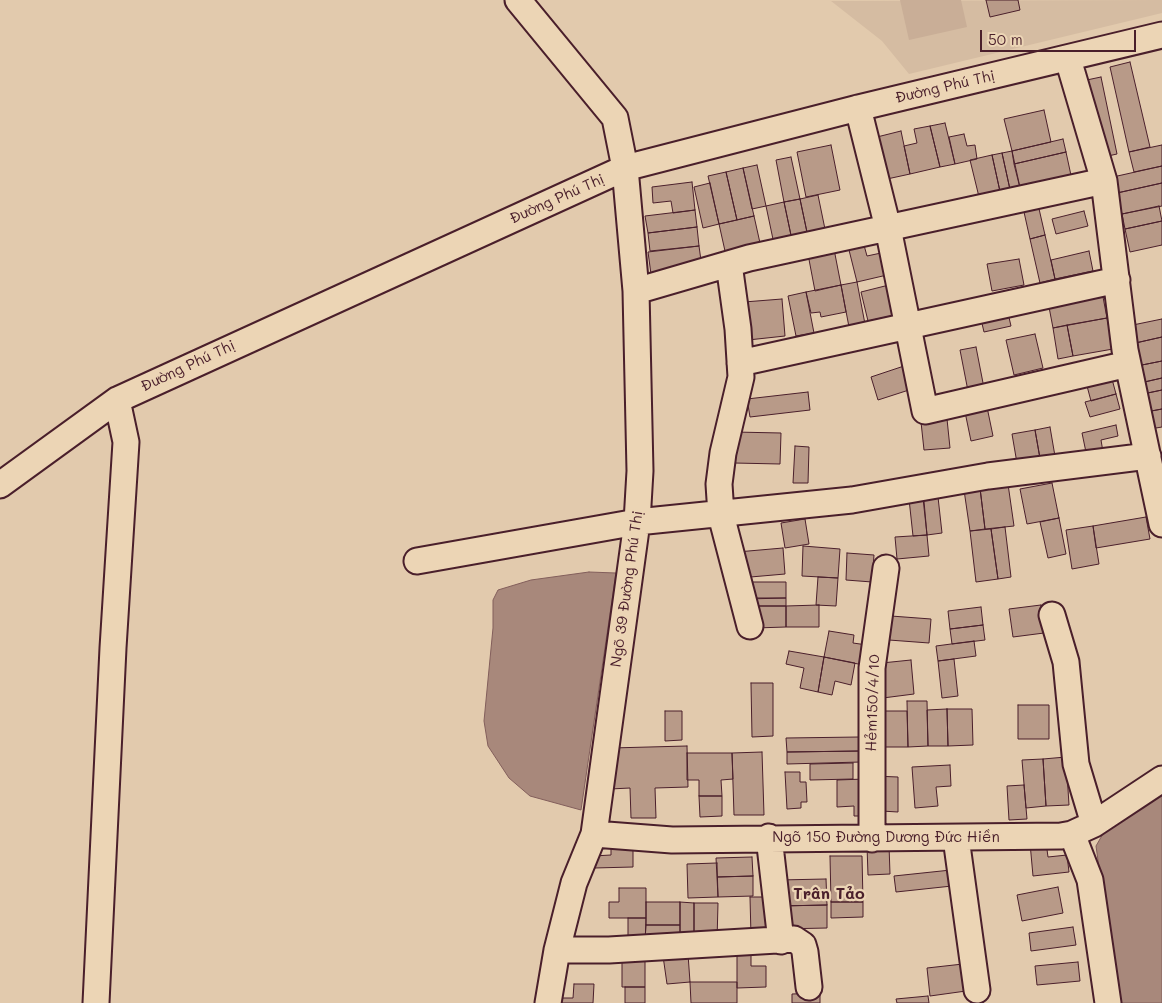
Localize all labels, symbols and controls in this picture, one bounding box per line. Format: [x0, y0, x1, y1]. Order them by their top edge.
scale bar [982, 20, 1138, 52]
text: 50 m [988, 29, 1023, 49]
street label: Đường Phú Thị [893, 67, 997, 107]
street label: Đường Phú Thị [507, 170, 607, 228]
street label: Đường Phú Thị [138, 336, 238, 396]
street label: Ngõ 39 Đường Phú Thị [607, 510, 647, 668]
street label: Hẻm150/4/10 [862, 654, 884, 752]
street label: Ngõ 150 Đường Dương Đức Hiền [772, 828, 1000, 846]
district label: Trân Tảo [793, 884, 865, 904]

